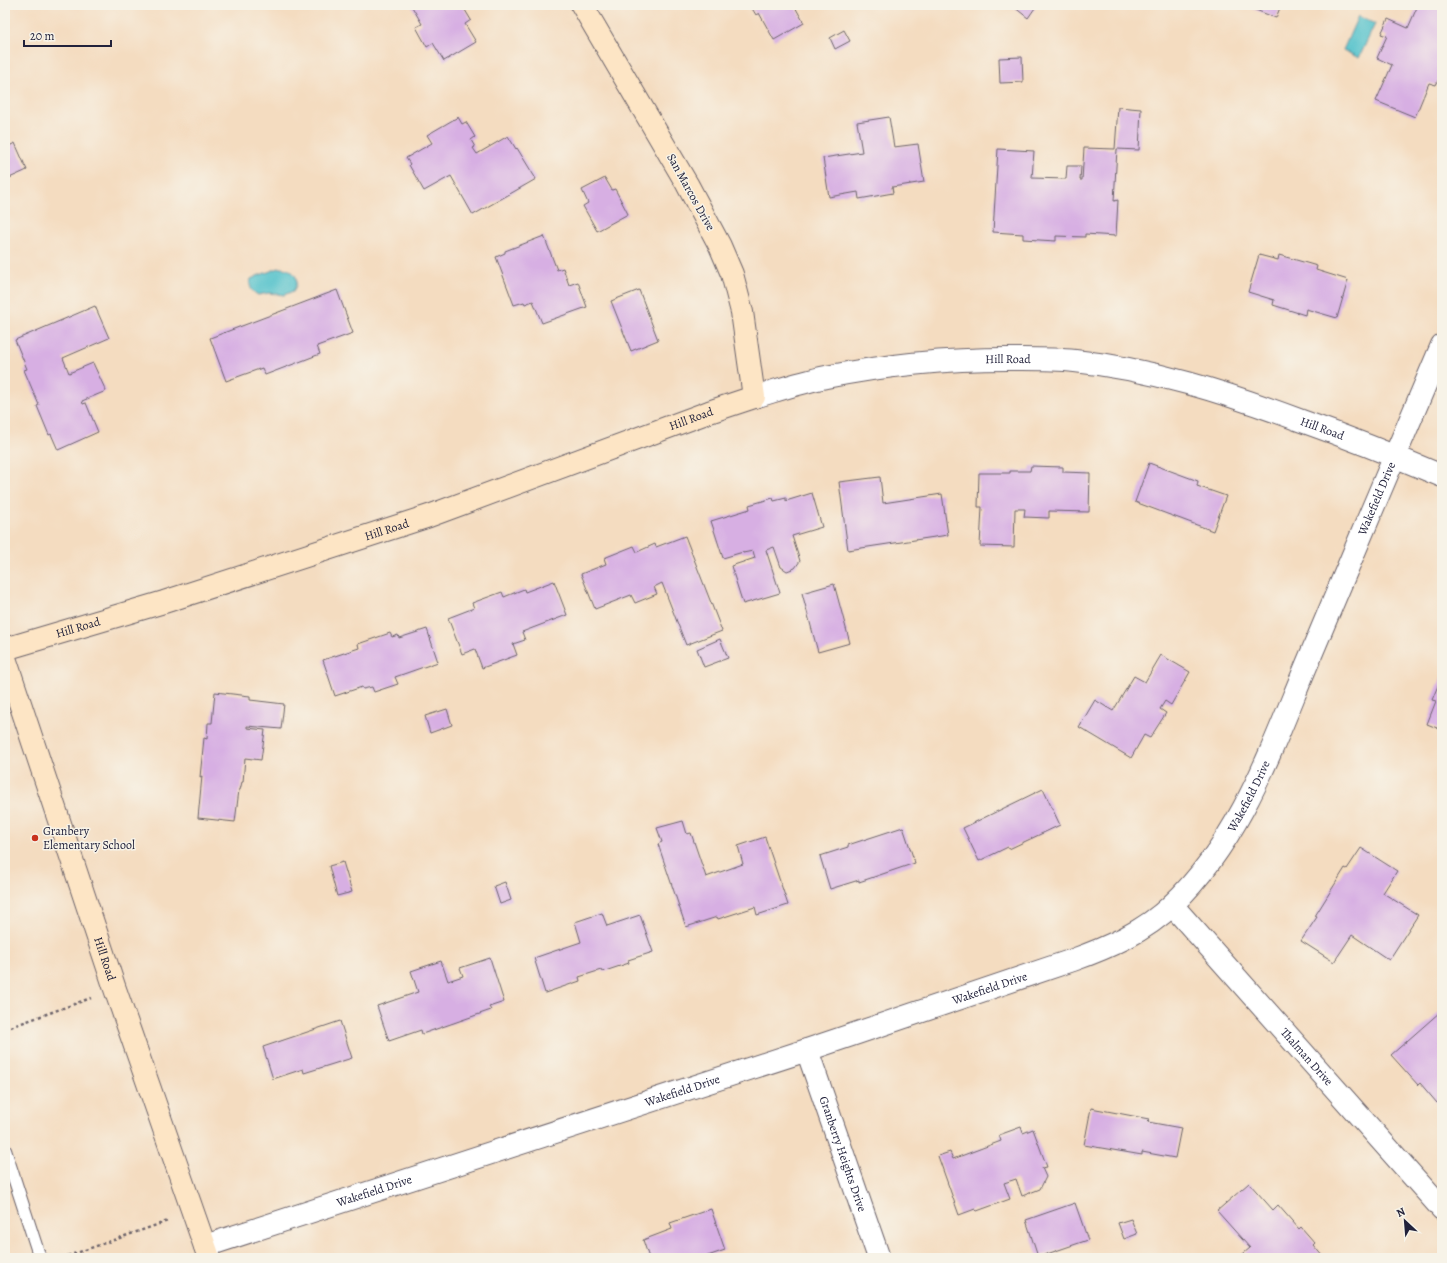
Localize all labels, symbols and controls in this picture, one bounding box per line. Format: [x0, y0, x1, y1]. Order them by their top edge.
scale bar [24, 22, 111, 48]
text: 20 m [30, 28, 54, 44]
street label: San Marcos Drive [663, 151, 719, 233]
street label: Hill Road [985, 351, 1031, 367]
street label: Hill Road [667, 403, 716, 434]
street label: Hill Road [1298, 413, 1347, 444]
street label: Wakefield Drive [1354, 459, 1399, 539]
street label: Hill Road [363, 515, 411, 544]
street label: Hill Road [54, 613, 103, 642]
street label: Wakefield Drive [1223, 758, 1274, 836]
place label: Granbery Elementary School [43, 823, 135, 853]
marker: Granbery Elementary School [30, 833, 40, 843]
street label: Hill Road [90, 935, 120, 984]
street label: Wakefield Drive [949, 968, 1029, 1009]
street label: Thalman Drive [1277, 1025, 1337, 1089]
street label: Wakefield Drive [642, 1071, 722, 1111]
street label: Granberry Heights Drive [816, 1094, 870, 1214]
street label: Wakefield Drive [334, 1171, 414, 1211]
north arrow [1385, 1201, 1425, 1241]
text: N [1394, 1204, 1408, 1221]

